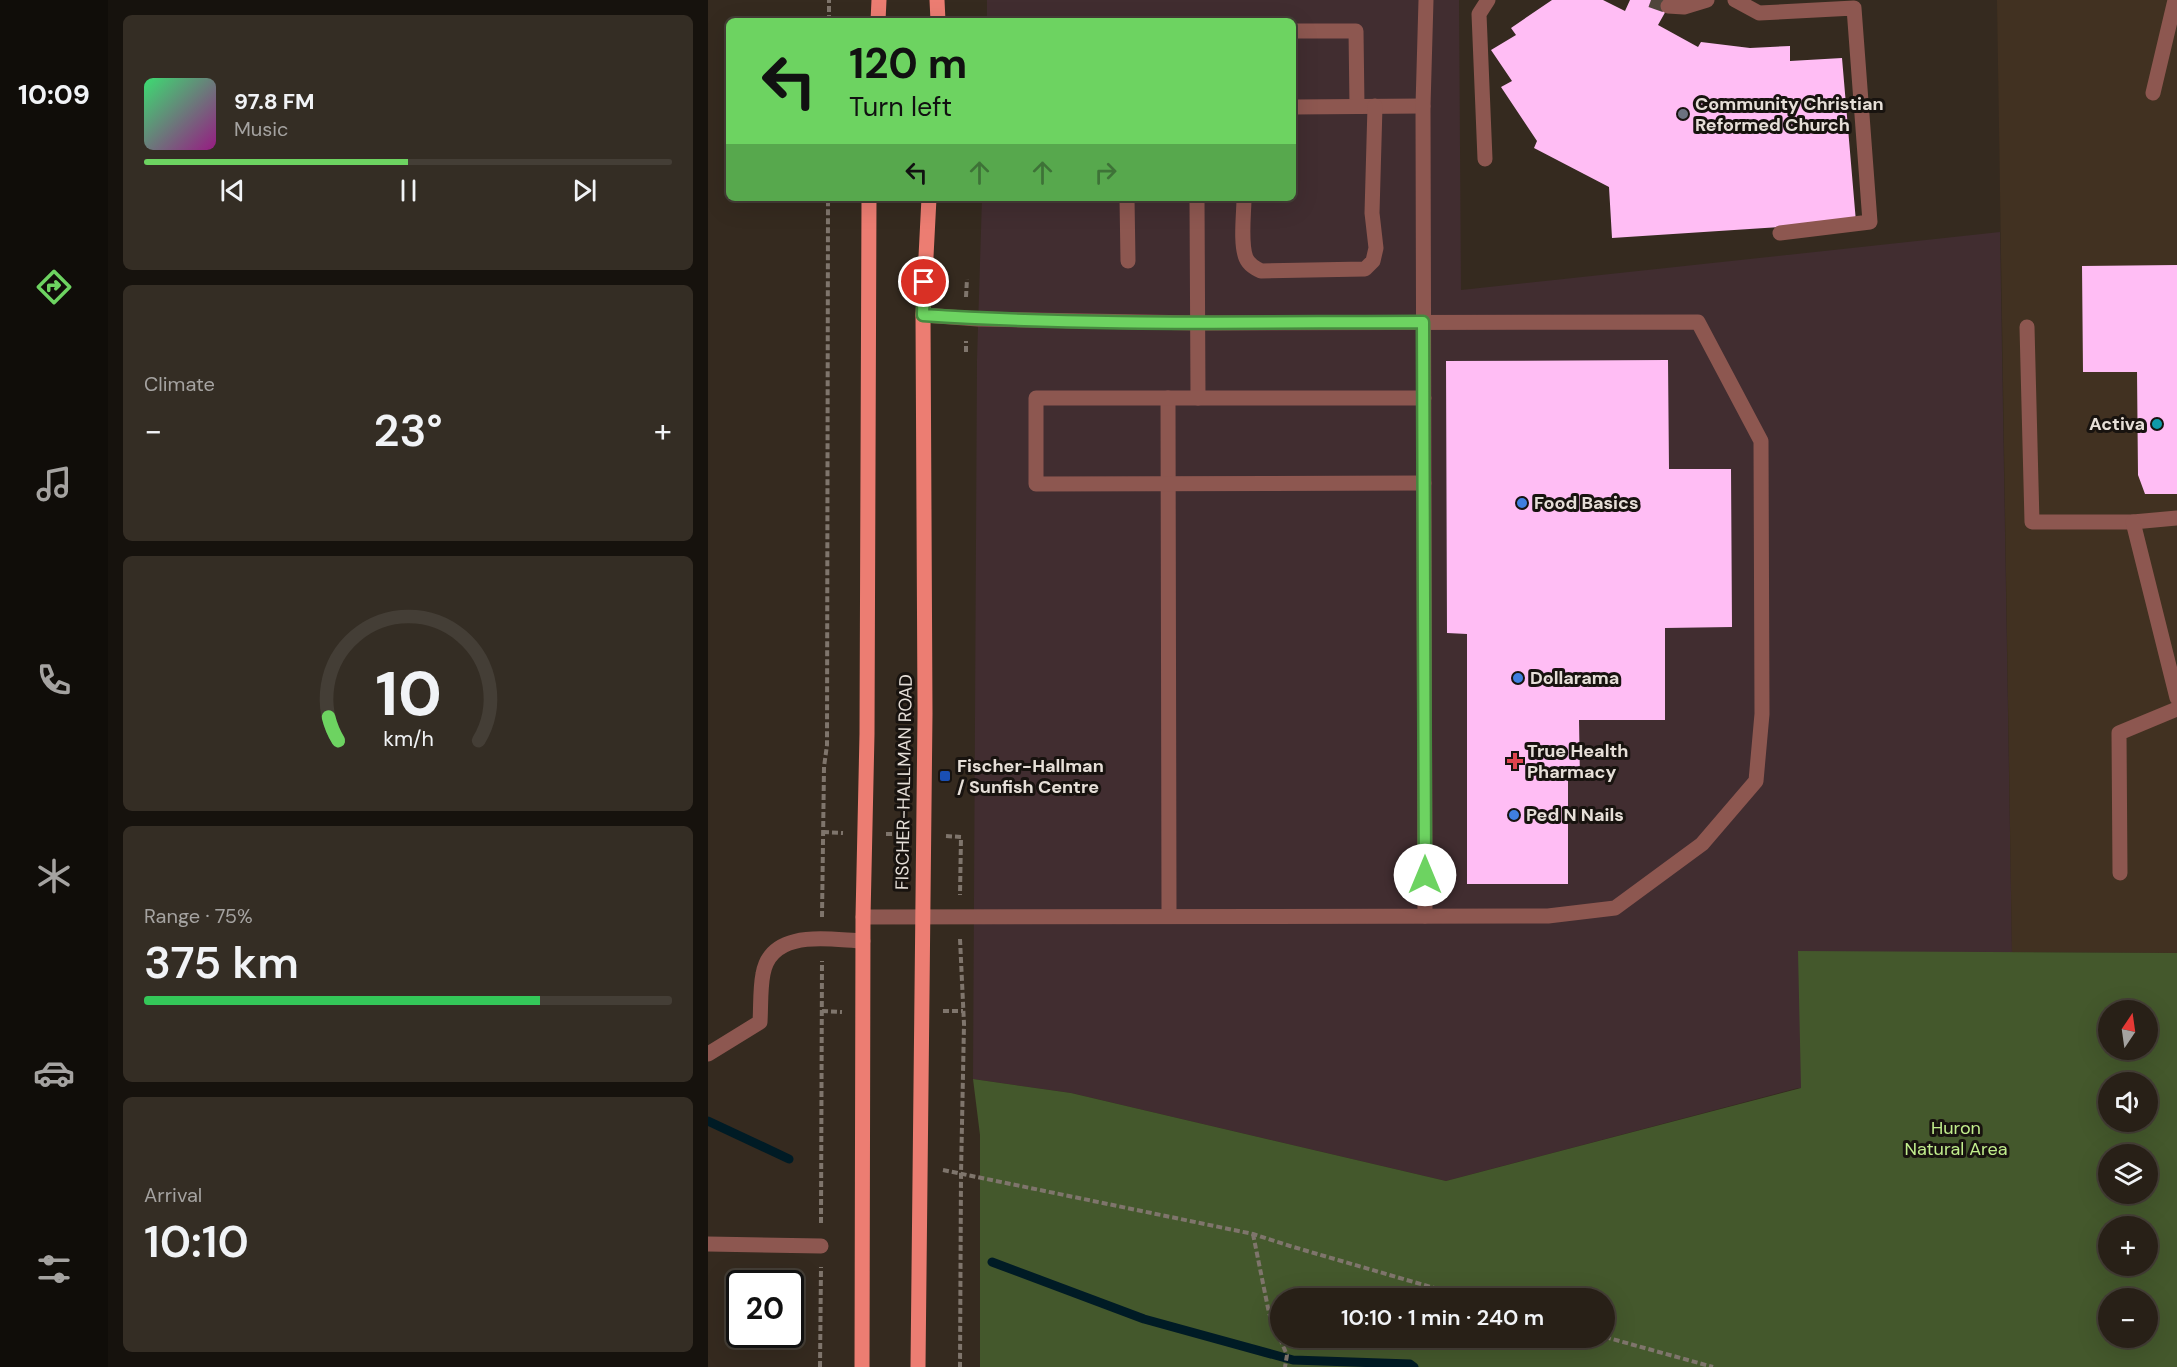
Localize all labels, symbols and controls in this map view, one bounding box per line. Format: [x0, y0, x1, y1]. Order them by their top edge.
text: 120 m [849, 36, 967, 91]
icon: left [750, 42, 828, 120]
text: 10:09 [18, 77, 90, 112]
text: 97.8 FM [234, 87, 315, 116]
text: Turn left [849, 89, 952, 124]
place label: Community Christian Reformed Church [1695, 92, 1884, 137]
marker: Community Christian Reformed Church [1676, 107, 1690, 121]
text: Music [234, 116, 289, 142]
icon: left [900, 156, 933, 189]
icon: ahead [963, 156, 996, 189]
icon: ahead [1026, 156, 1059, 189]
icon: right [1089, 156, 1122, 189]
icon: previous [216, 174, 249, 207]
icon: pause [392, 174, 425, 207]
icon: next [568, 174, 601, 207]
pin [898, 256, 949, 307]
icon: arrive [907, 265, 940, 298]
icon: directions [33, 266, 75, 308]
text: Climate [144, 371, 215, 397]
text: 23° [374, 401, 443, 460]
text: − [144, 409, 162, 452]
text: + [654, 409, 672, 452]
place label: Activa [2089, 412, 2145, 436]
marker: Activa [2150, 417, 2164, 431]
icon: music [33, 463, 75, 505]
place label: Food Basics [1534, 491, 1639, 515]
marker: Food Basics [1515, 496, 1529, 510]
text: 10 [375, 653, 441, 734]
icon: phone [33, 659, 75, 701]
place label: Dollarama [1530, 666, 1619, 690]
marker: Dollarama [1511, 671, 1525, 685]
street label: FISCHER-HALLMAN ROAD [890, 674, 918, 890]
text: km/h [383, 725, 433, 753]
place label: True Health Pharmacy [1527, 739, 1628, 784]
place label: Fischer-Hallman / Sunfish Centre [957, 754, 1104, 799]
marker: True Health Pharmacy [1508, 754, 1522, 768]
marker: Fischer-Hallman / Sunfish Centre [938, 769, 952, 783]
place label: Ped N Nails [1526, 803, 1624, 827]
marker: Ped N Nails [1507, 808, 1521, 822]
position arrow [1393, 843, 1457, 907]
icon: climate [33, 855, 75, 897]
text: Range · 75% [144, 903, 253, 929]
text: 375 km [144, 933, 299, 992]
north arrow [2098, 1000, 2158, 1060]
map controls [2098, 1000, 2158, 1348]
icon: car [33, 1052, 75, 1094]
button: sound [2098, 1072, 2158, 1132]
park label: Huron Natural Area [1905, 1116, 2007, 1161]
button: layers [2098, 1144, 2158, 1204]
text: Arrival [144, 1182, 202, 1208]
text: 10:10 [144, 1212, 249, 1271]
button: + [2098, 1216, 2158, 1276]
icon: filters [33, 1248, 75, 1290]
speed limit sign: 20 [726, 1270, 804, 1348]
button: − [2098, 1288, 2158, 1348]
text: 10:10 · 1 min · 240 m [1341, 1303, 1544, 1332]

